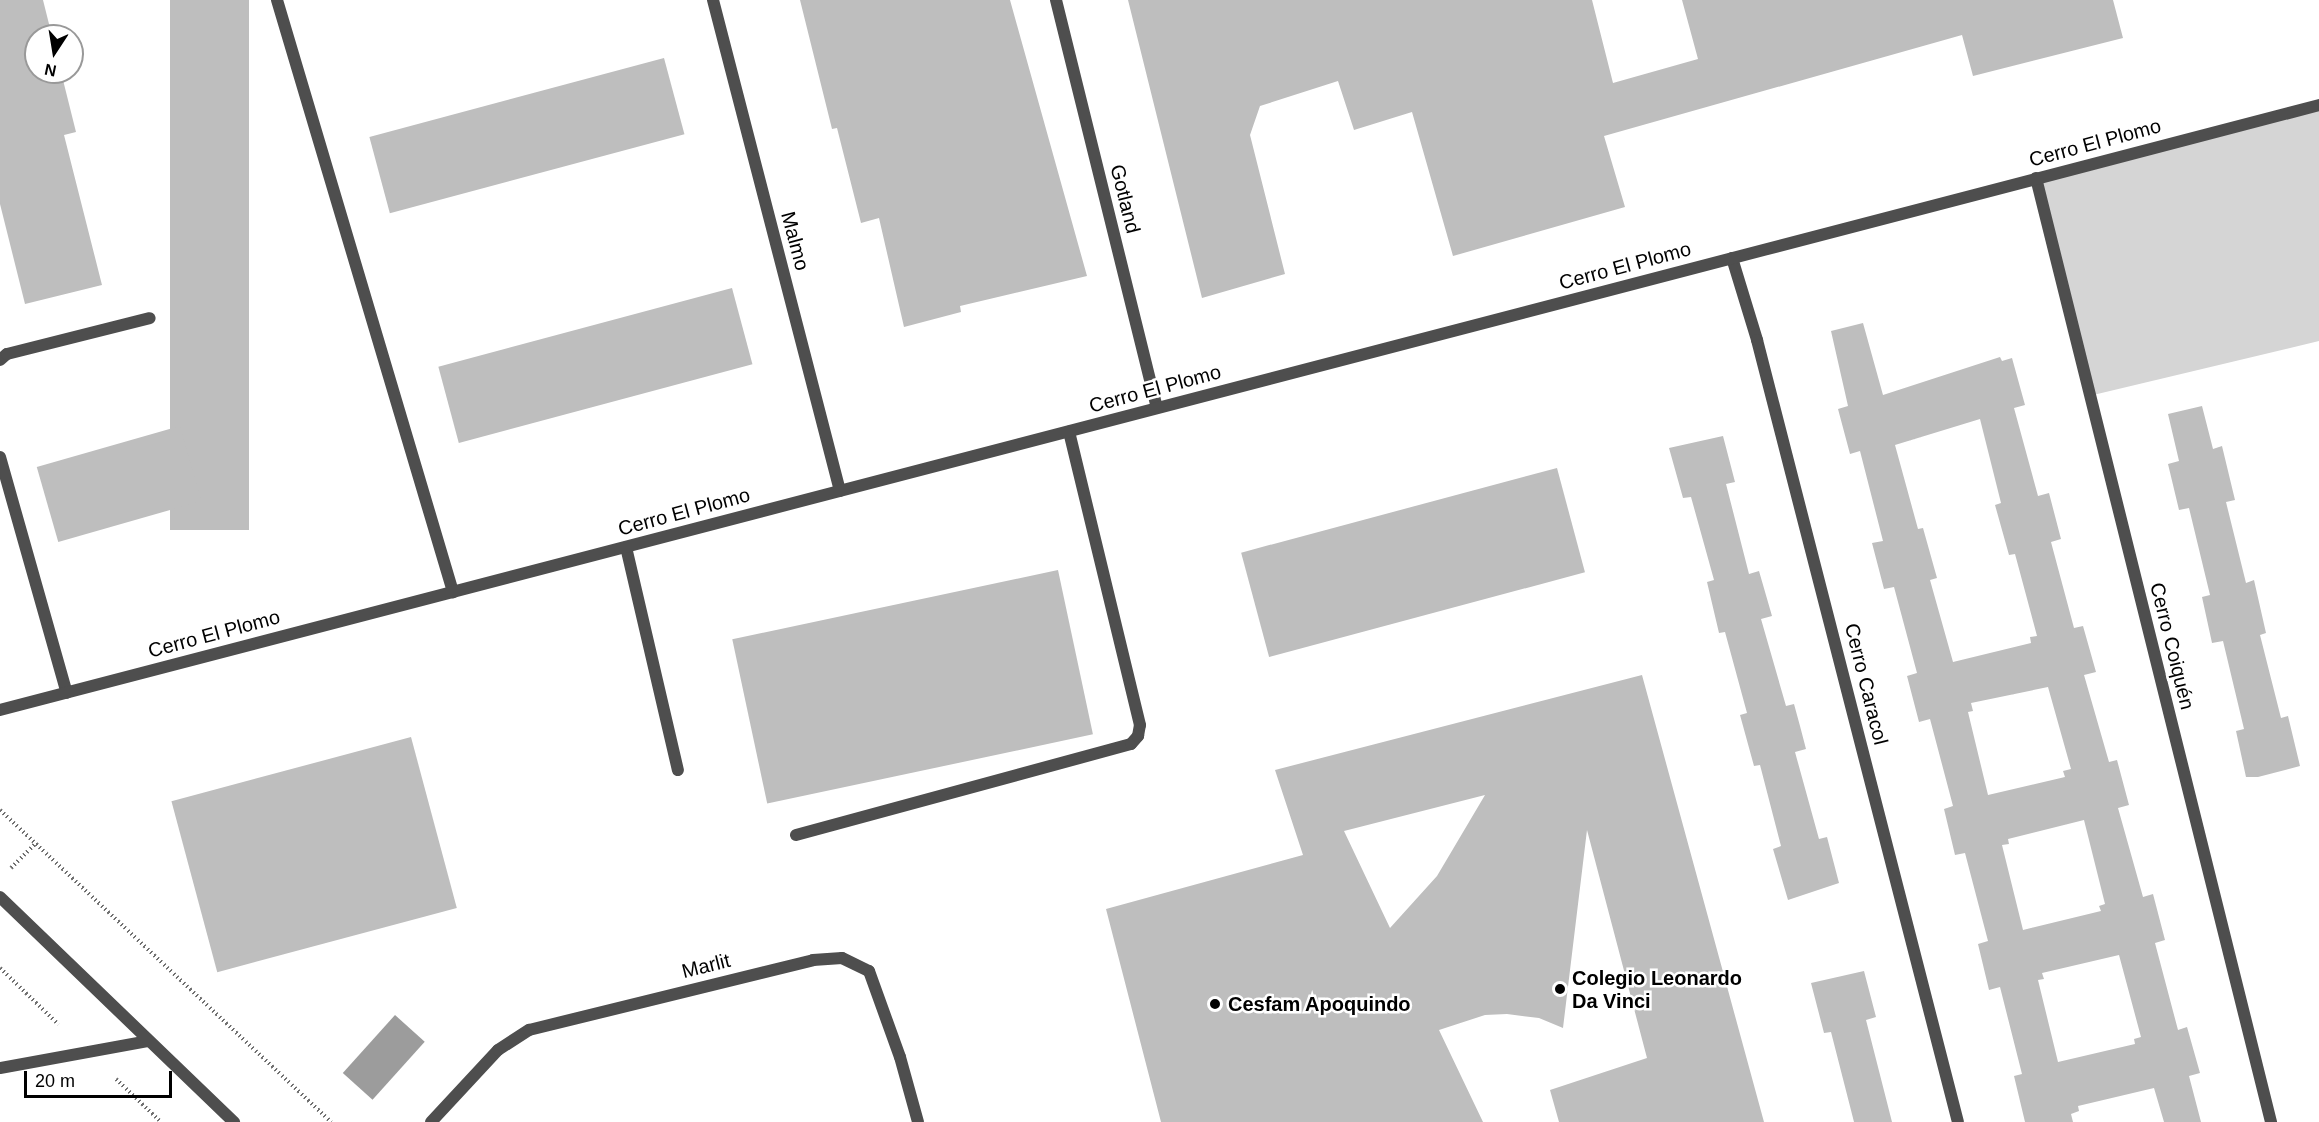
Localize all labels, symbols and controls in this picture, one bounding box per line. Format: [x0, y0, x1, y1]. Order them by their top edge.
north arrow [24, 24, 84, 84]
text: N [43, 61, 58, 80]
street label: Cerro El Plomo [2026, 114, 2164, 172]
street label: Gotland [1105, 162, 1145, 236]
street label: Malmo [776, 209, 814, 273]
street label: Cerro El Plomo [1556, 237, 1694, 295]
street label: Cerro El Plomo [1086, 360, 1224, 418]
street label: Cerro El Plomo [615, 483, 753, 541]
street label: Cerro Coiquén [2145, 580, 2199, 712]
street label: Cerro El Plomo [145, 605, 283, 663]
street label: Cerro Caracol [1839, 621, 1893, 747]
street label: Marlit [679, 948, 733, 984]
place label: Colegio Leonardo Da Vinci [1572, 966, 1742, 1013]
marker: Colegio Leonardo Da Vinci [1553, 982, 1567, 996]
place label: Cesfam Apoquindo [1228, 992, 1411, 1016]
marker: Cesfam Apoquindo [1206, 995, 1224, 1013]
scale bar [27, 1059, 176, 1097]
text: 20 m [35, 1071, 75, 1091]

